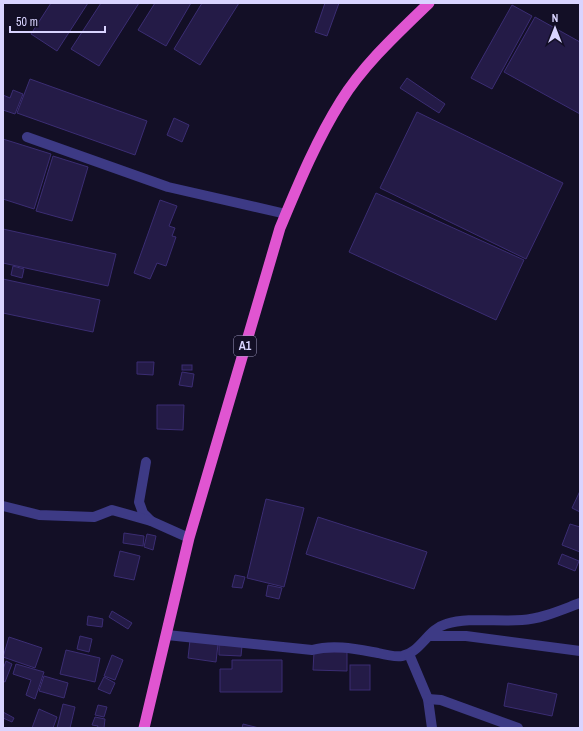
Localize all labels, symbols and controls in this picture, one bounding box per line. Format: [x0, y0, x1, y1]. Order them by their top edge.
scale bar [10, 8, 105, 34]
north arrow [535, 8, 575, 48]
text: N [552, 11, 558, 25]
text: 50 m [16, 14, 38, 30]
road number: A1 [234, 336, 256, 356]

